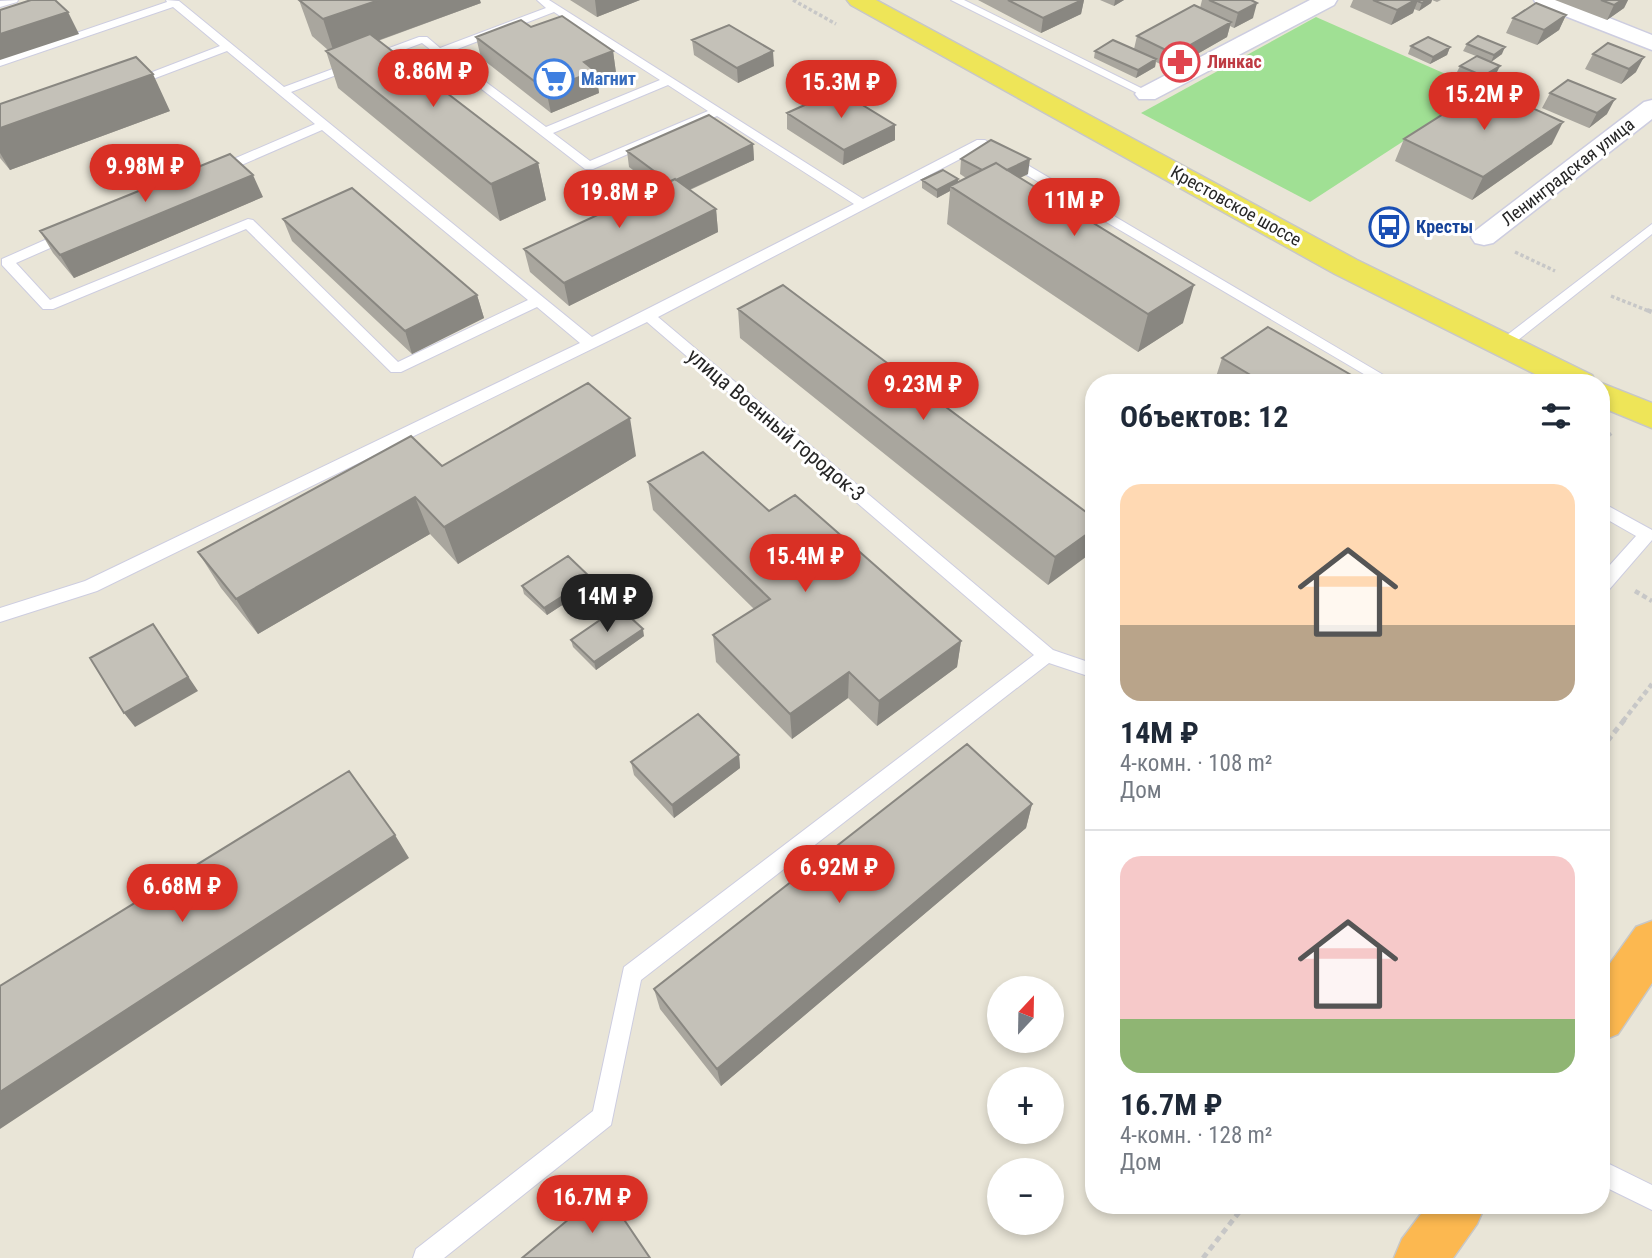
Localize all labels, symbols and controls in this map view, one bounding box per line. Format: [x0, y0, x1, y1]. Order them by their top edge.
pharmacy icon: Линкас [1159, 41, 1201, 83]
pin: 8.86M ₽ [368, 50, 498, 109]
place label: Линкас [1207, 51, 1262, 72]
text: 8.86M ₽ [394, 58, 472, 85]
supermarket icon: Магнит [533, 58, 575, 100]
pin: 15.3M ₽ [776, 60, 906, 120]
place label: Магнит [581, 68, 636, 89]
text: 15.3M ₽ [802, 69, 880, 96]
pin: 15.2M ₽ [1419, 72, 1549, 132]
text: 15.2M ₽ [1445, 81, 1523, 108]
street label: Ленинградская улица [1497, 113, 1638, 230]
pin: 9.98M ₽ [80, 144, 210, 204]
text: 9.98M ₽ [106, 153, 184, 180]
street label: Крестовское шоссе [1167, 161, 1305, 250]
pin: 19.8M ₽ [554, 170, 684, 230]
pin: 11M ₽ [1025, 178, 1123, 238]
text: 19.8M ₽ [580, 179, 658, 206]
text: 11M ₽ [1044, 187, 1104, 214]
bus stop icon: Кресты [1368, 206, 1410, 248]
place label: Кресты [1416, 216, 1473, 237]
street label: улица Военный городок-3 [682, 344, 870, 506]
pin: 9.23M ₽ [858, 362, 988, 422]
text: 9.23M ₽ [884, 371, 962, 398]
icon: filters [1537, 397, 1575, 435]
text: Объектов: 12 [1120, 399, 1288, 434]
icon: home [1285, 529, 1411, 655]
pin: 15.4M ₽ [740, 534, 870, 594]
text: 15.4M ₽ [766, 543, 844, 570]
pin: 14M ₽ [558, 574, 656, 634]
text: 14M ₽ [577, 583, 637, 610]
text: 14M ₽ [1120, 715, 1199, 750]
text: 4-комн. · 108 m² [1120, 750, 1272, 777]
text: Дом [1120, 777, 1162, 804]
pin: 6.92M ₽ [774, 846, 904, 905]
text: 6.92M ₽ [800, 854, 878, 881]
pin: 6.68M ₽ [117, 864, 247, 924]
text: 6.68M ₽ [143, 873, 221, 900]
icon: home [1285, 901, 1411, 1027]
north arrow [987, 976, 1064, 1054]
map controls [987, 976, 1064, 1235]
button: + [987, 1067, 1064, 1144]
text: 16.7M ₽ [1120, 1087, 1223, 1122]
text: 4-комн. · 128 m² [1120, 1122, 1272, 1149]
text: Дом [1120, 1149, 1162, 1176]
button: − [987, 1158, 1064, 1235]
pin: 16.7M ₽ [527, 1176, 657, 1235]
text: 16.7M ₽ [553, 1184, 631, 1211]

